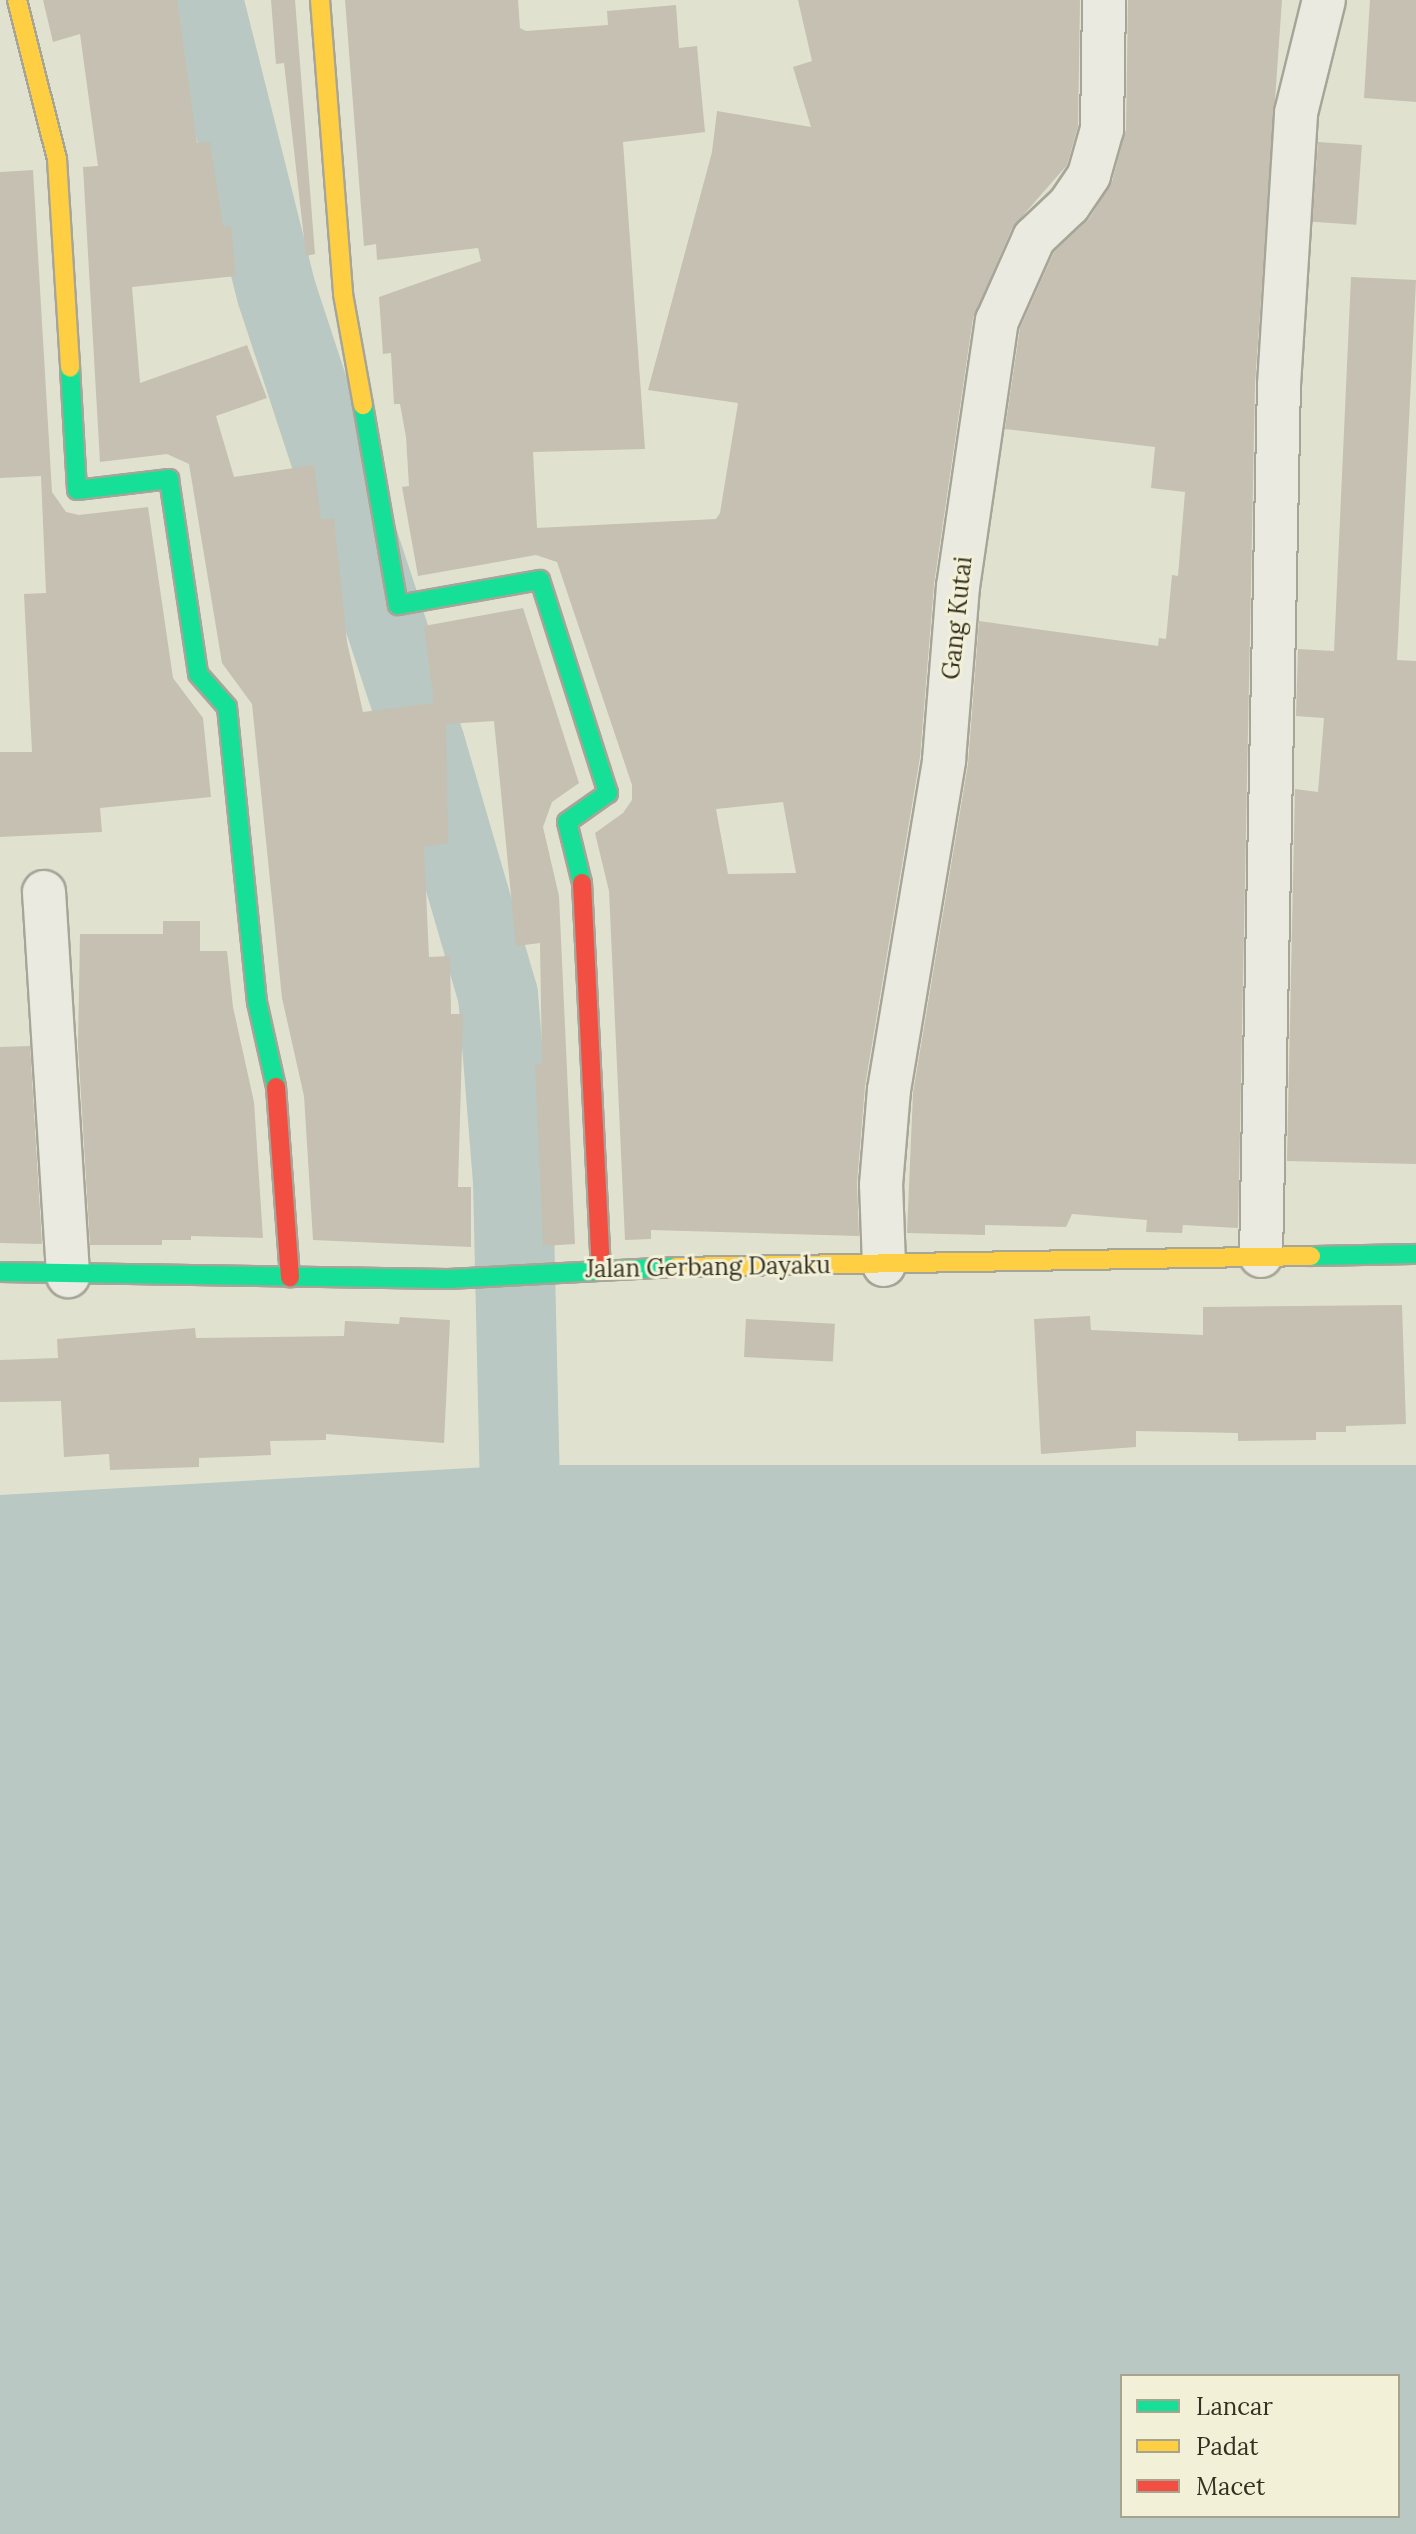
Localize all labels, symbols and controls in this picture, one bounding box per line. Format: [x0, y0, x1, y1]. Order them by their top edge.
street label: Gang Kutai [936, 555, 978, 681]
street label: Jalan Gerbang Dayaku [585, 1250, 831, 1284]
legend [1120, 2374, 1400, 2518]
text: Lancar [1196, 2391, 1273, 2422]
text: Padat [1196, 2431, 1259, 2462]
text: Macet [1196, 2471, 1265, 2502]

